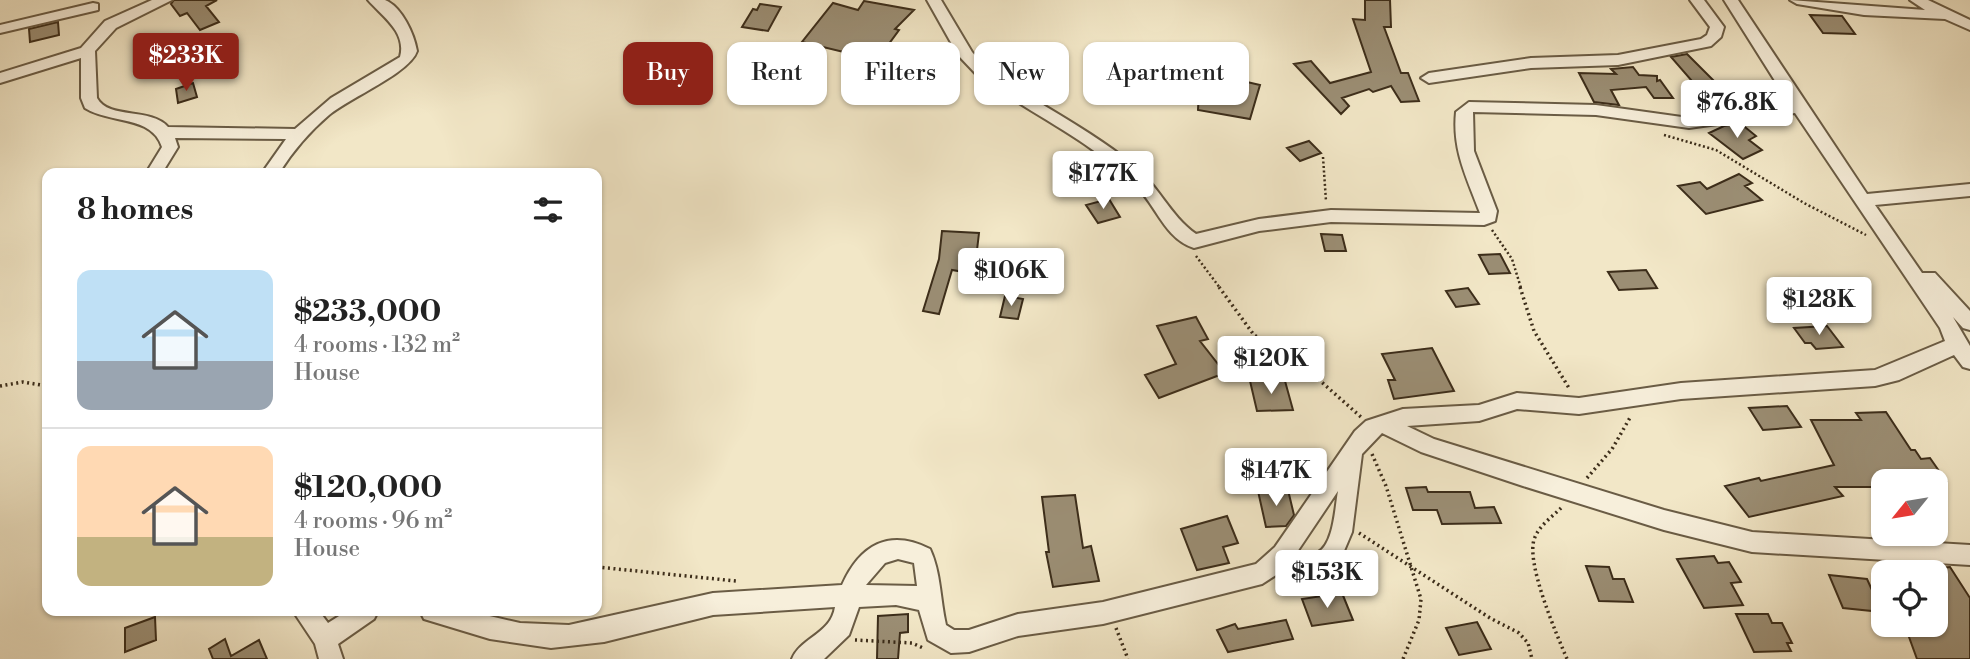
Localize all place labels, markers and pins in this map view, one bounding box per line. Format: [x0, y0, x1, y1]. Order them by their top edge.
pin: $233K [137, 34, 235, 93]
pin: $76.8K [1680, 80, 1794, 140]
pin: $177K [1054, 152, 1152, 211]
pin: $106K [962, 248, 1060, 308]
pin: $128K [1770, 278, 1868, 337]
pin: $120K [1222, 336, 1320, 396]
pin: $147K [1227, 448, 1325, 508]
pin: $153K [1278, 550, 1376, 610]

